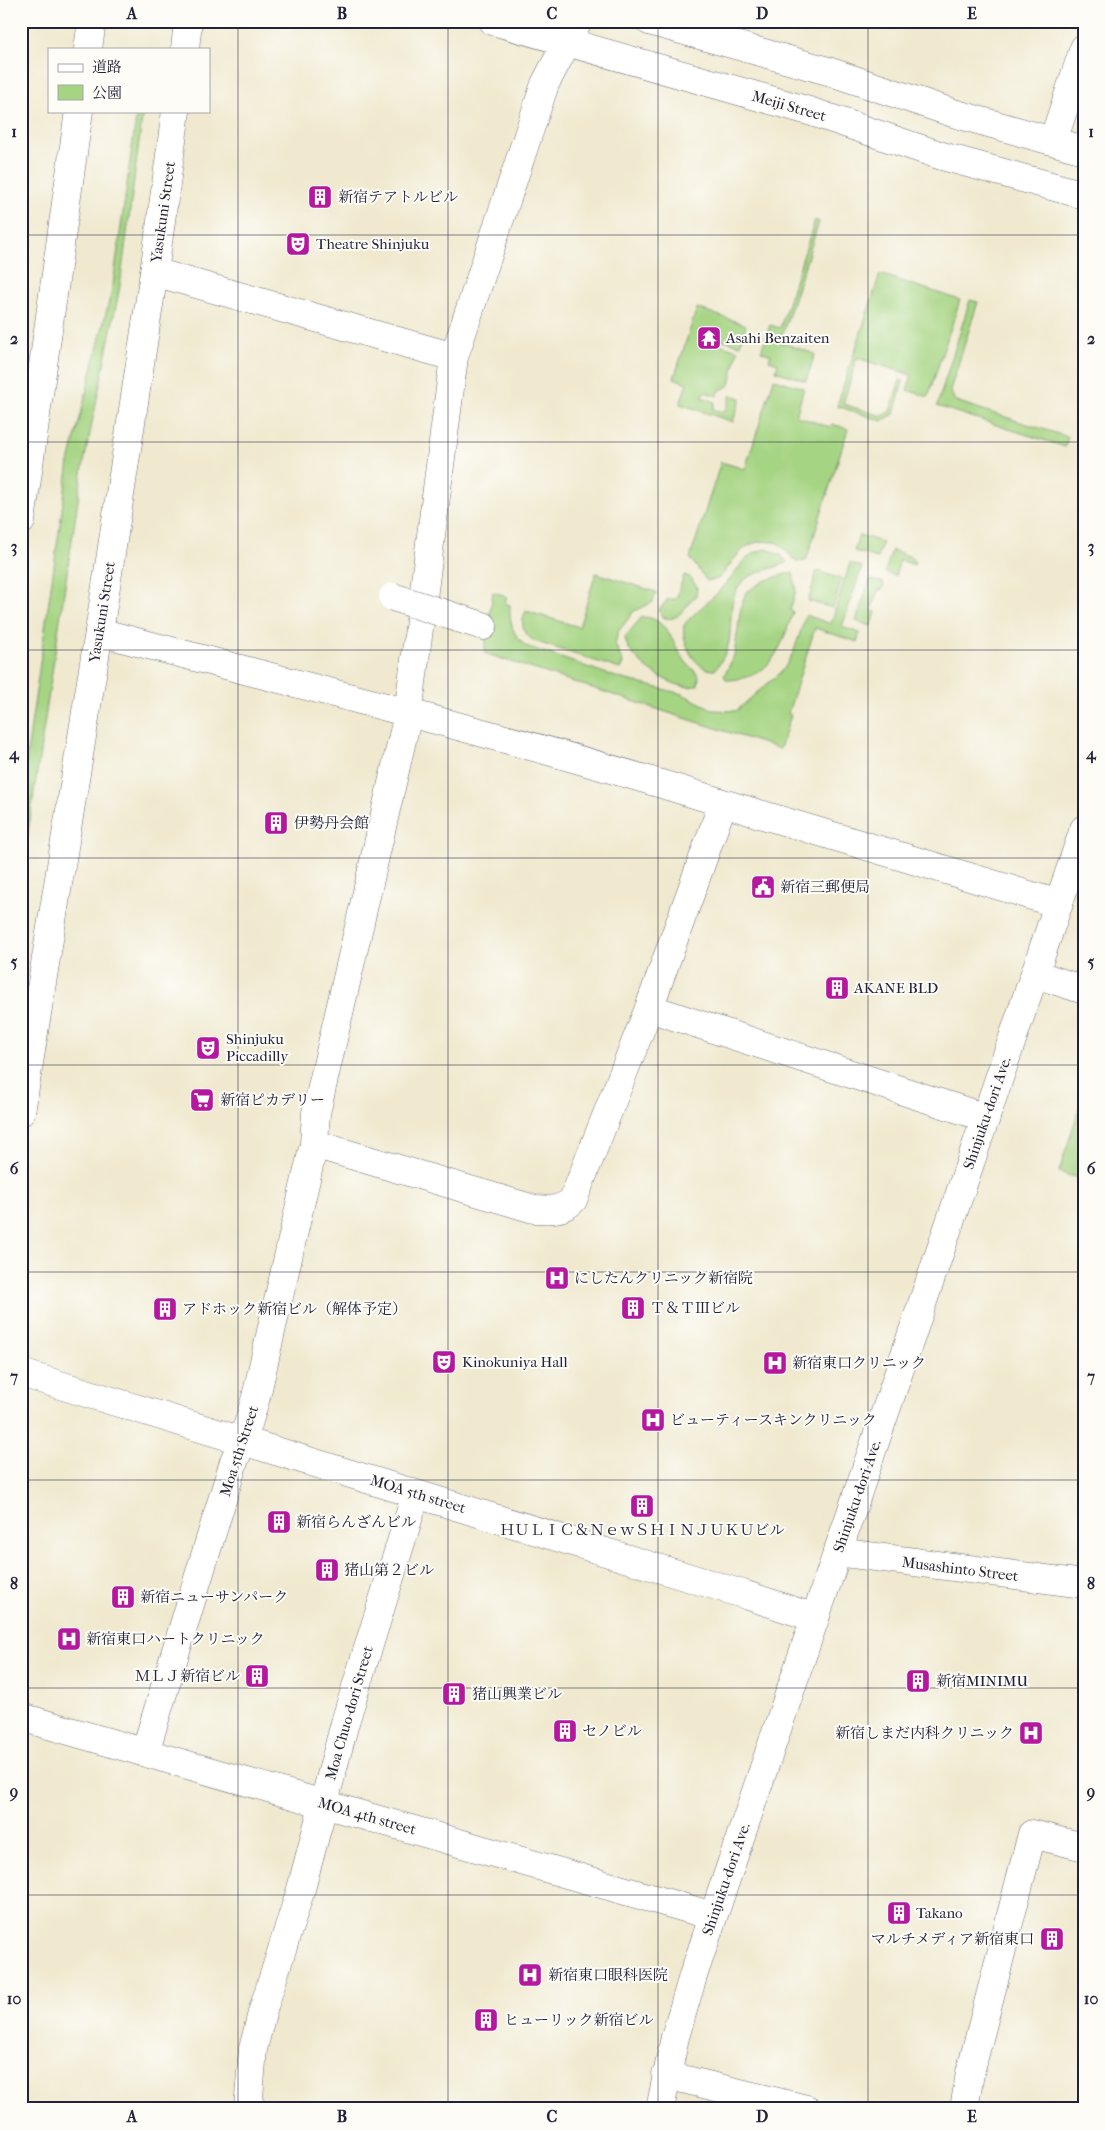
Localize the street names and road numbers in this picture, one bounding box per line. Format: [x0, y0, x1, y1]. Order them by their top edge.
street label: Meiji Street [750, 87, 829, 125]
street label: Yasukuni Street [147, 160, 179, 265]
street label: Yasukuni Street [85, 560, 119, 665]
street label: Shinjuku-dori Ave. [959, 1054, 1015, 1172]
street label: Moa 5th Street [216, 1403, 262, 1499]
street label: Shinjuku-dori Ave. [829, 1437, 885, 1555]
street label: MOA 5th street [368, 1471, 469, 1517]
street label: Musashinto Street [901, 1553, 1020, 1585]
street label: Moa Chuo-dori Street [321, 1643, 377, 1782]
street label: MOA 4th street [316, 1793, 419, 1839]
street label: Shinjuku-dori Ave. [698, 1820, 754, 1938]

